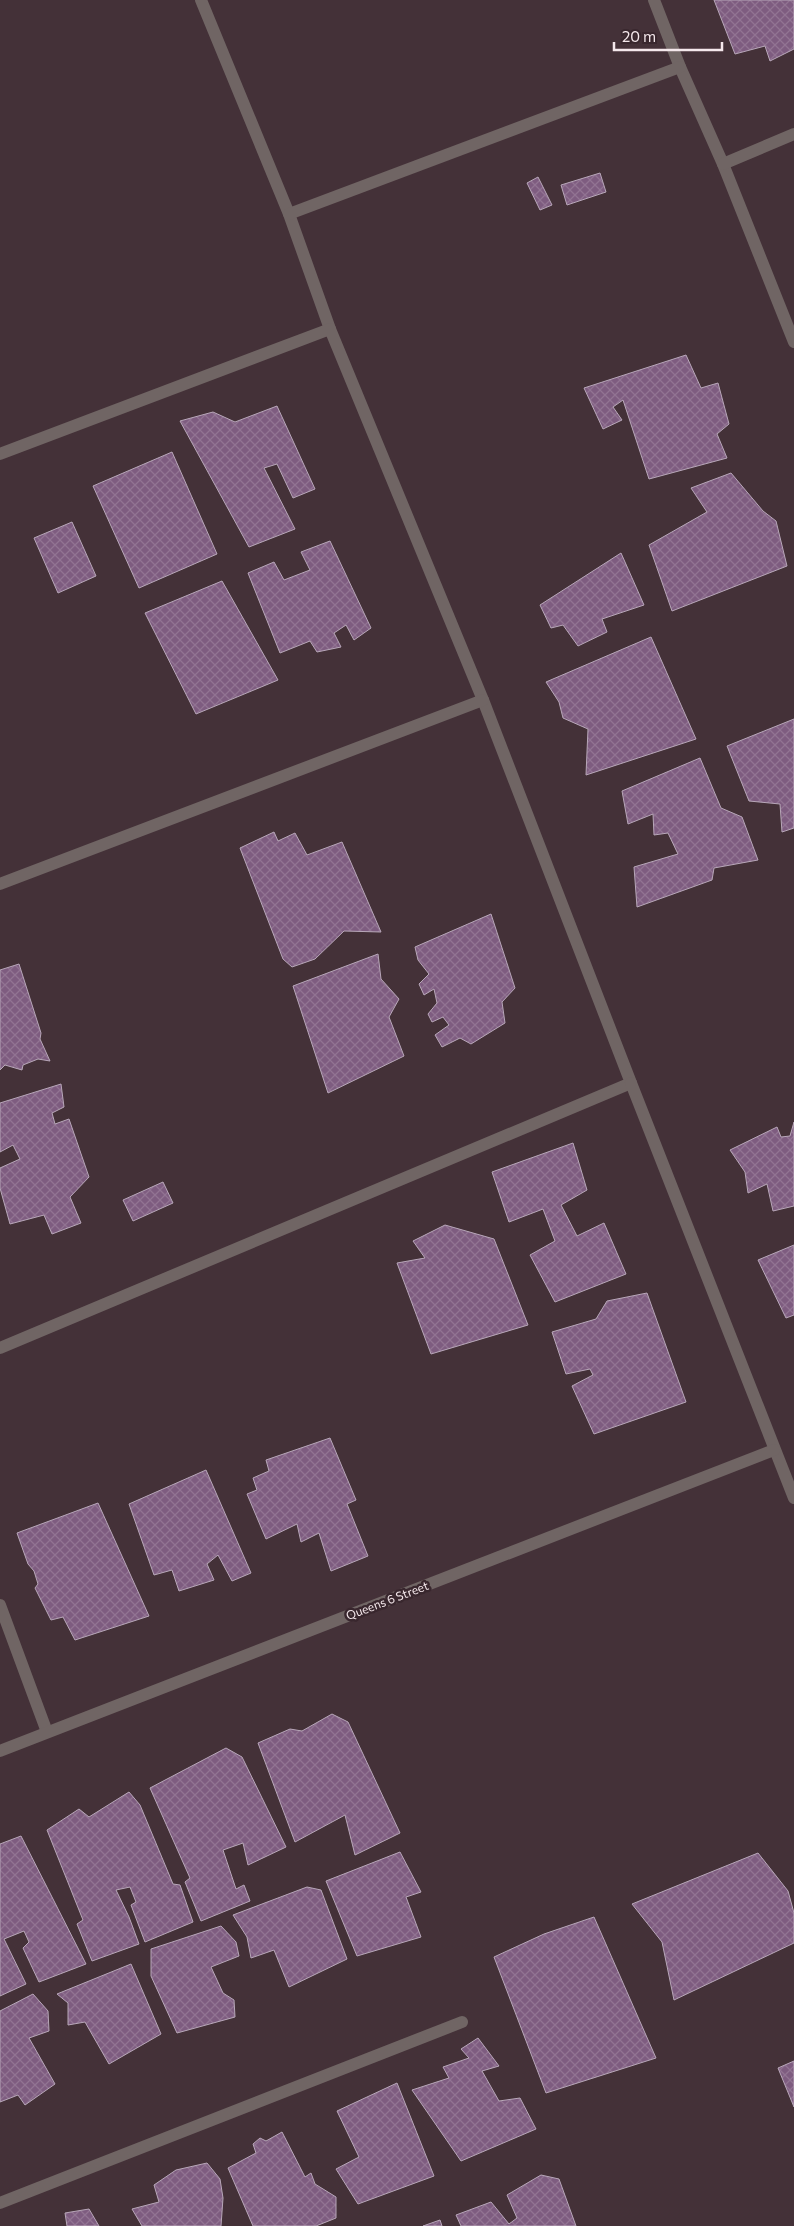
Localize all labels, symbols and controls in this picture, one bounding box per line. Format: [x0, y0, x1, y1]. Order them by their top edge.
scale bar [614, 20, 722, 52]
text: 20 m [622, 27, 656, 45]
street label: Queens 6 Street [344, 1578, 430, 1622]

